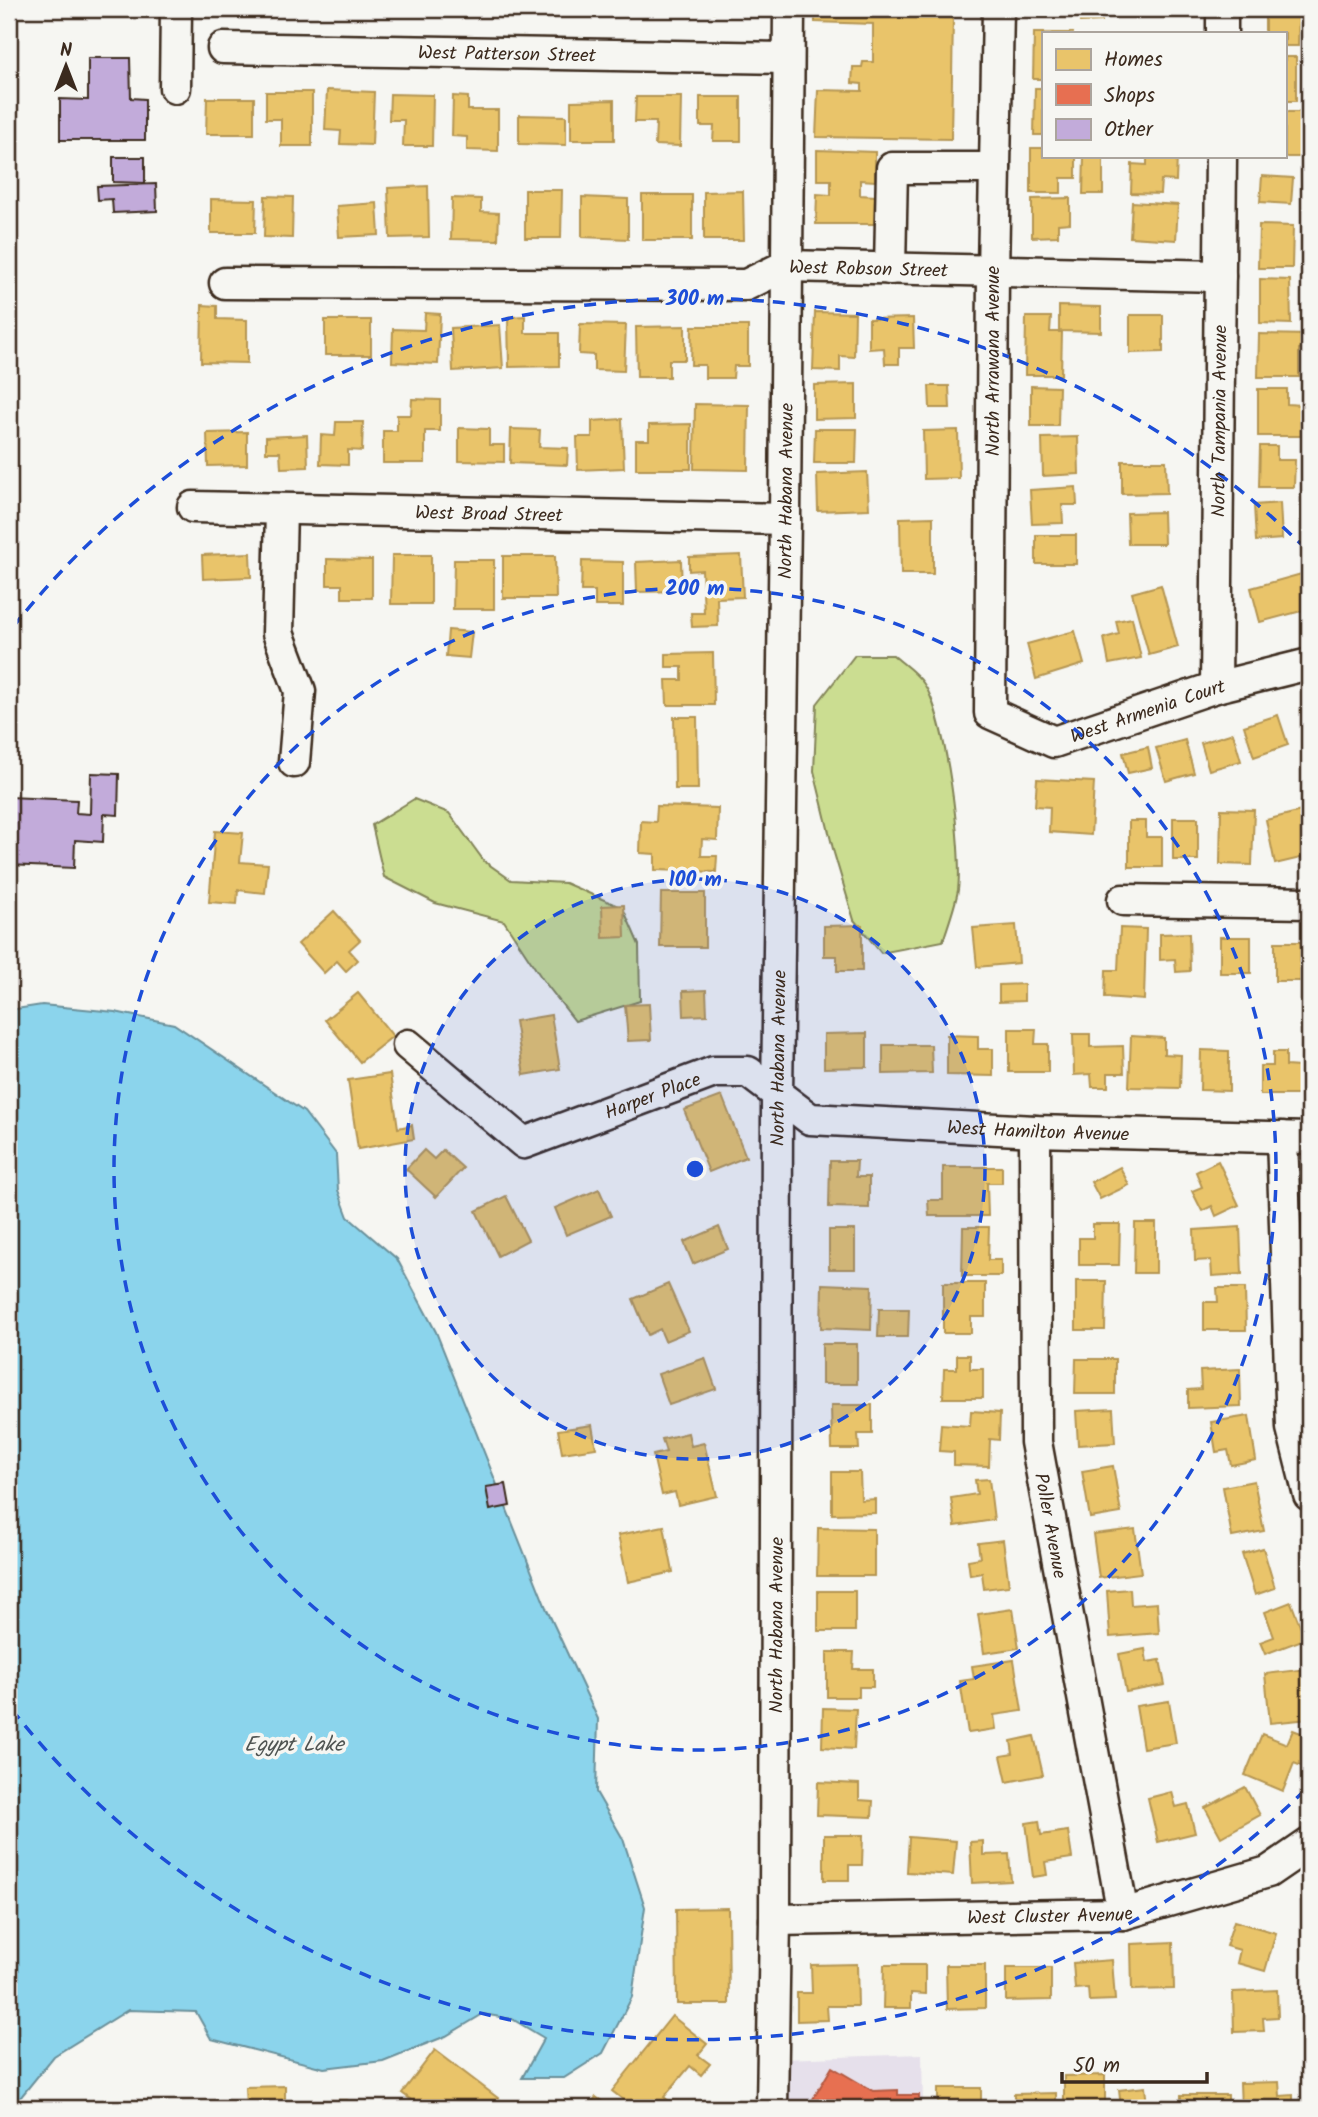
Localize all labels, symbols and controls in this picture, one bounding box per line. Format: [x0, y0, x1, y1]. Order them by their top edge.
north arrow [32, 32, 102, 102]
legend [1042, 32, 1286, 158]
text: N [60, 36, 72, 66]
street label: West Patterson Street [418, 38, 597, 72]
text: Homes [1104, 44, 1163, 77]
text: Shops [1104, 80, 1155, 113]
text: Other [1104, 114, 1154, 147]
street label: West Robson Street [789, 253, 949, 287]
street label: North Arrawana Avenue [979, 265, 1009, 456]
text: 300 m [665, 283, 724, 316]
street label: North Tampania Avenue [1205, 324, 1236, 517]
street label: North Habana Avenue [771, 402, 803, 579]
street label: West Broad Street [415, 499, 564, 532]
text: 200 m [665, 573, 725, 606]
street label: West Armenia Court [1067, 672, 1229, 752]
text: 100 m [668, 864, 722, 897]
street label: North Habana Avenue [764, 969, 796, 1146]
street label: Harper Place [601, 1065, 706, 1129]
street label: West Hamilton Avenue [946, 1113, 1130, 1150]
centre of rings [683, 1157, 707, 1181]
street label: Poller Avenue [1025, 1471, 1074, 1582]
street label: North Habana Avenue [763, 1536, 793, 1713]
water label: Egypt Lake [244, 1729, 346, 1762]
street label: West Cluster Avenue [967, 1899, 1138, 1934]
scale bar [1062, 2040, 1208, 2084]
text: 50 m [1073, 2050, 1120, 2083]

